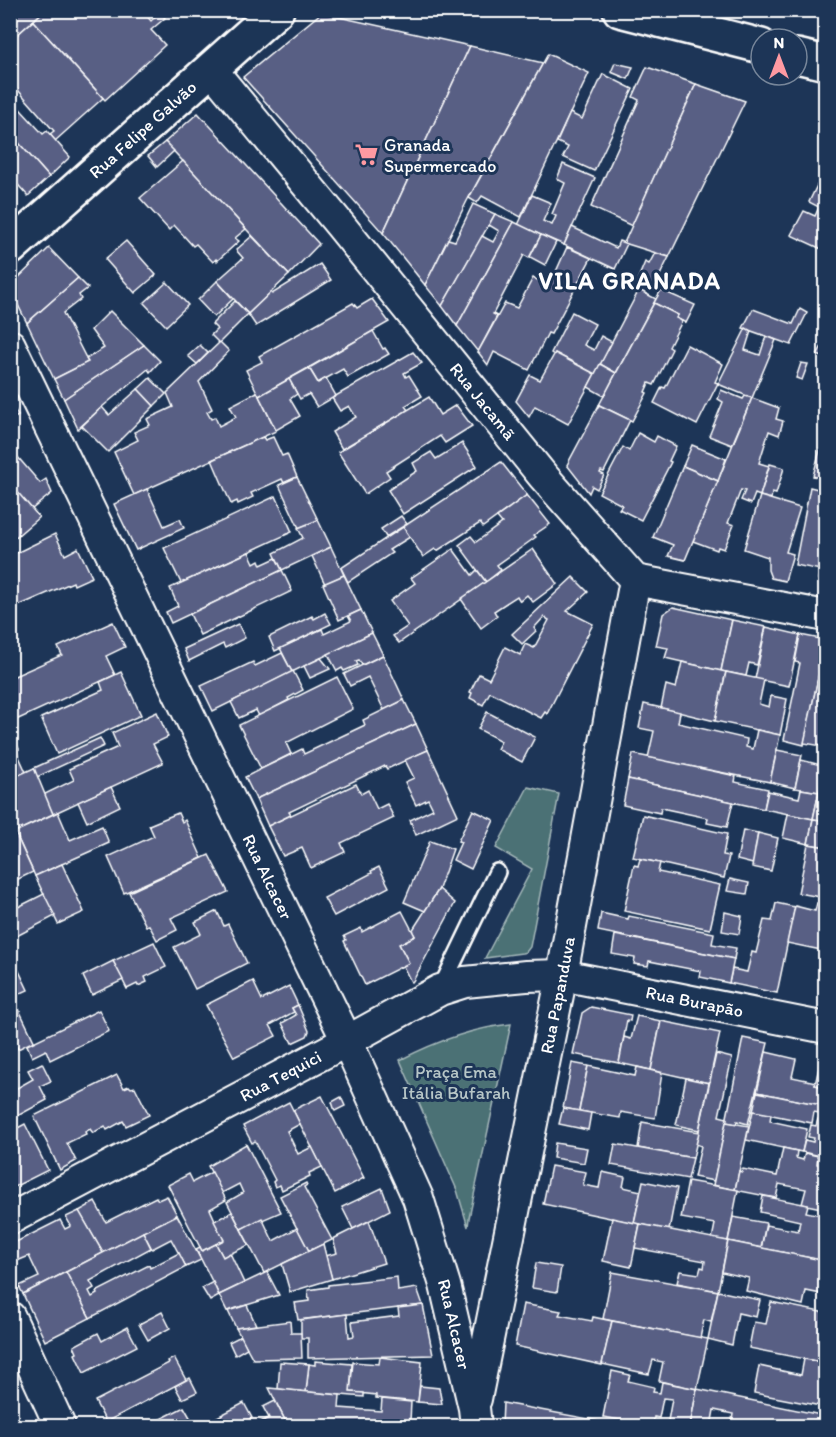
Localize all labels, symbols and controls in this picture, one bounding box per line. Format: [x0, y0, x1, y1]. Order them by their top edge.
north arrow [749, 27, 809, 87]
text: N [774, 33, 784, 52]
street label: Rua Felipe Galvão [85, 76, 201, 183]
place label: Granada Supermercado [384, 134, 496, 177]
supermarket icon: Granada Supermercado [353, 142, 379, 168]
district label: VILA GRANADA [539, 266, 721, 295]
street label: Rua Jacamã [445, 358, 521, 445]
street label: Rua Alcacer [238, 831, 298, 924]
street label: Rua Papanduva [535, 934, 580, 1056]
street label: Rua Burapão [644, 981, 745, 1022]
street label: Rua Tequici [236, 1046, 325, 1107]
park label: Praça Ema Itália Bufarah [402, 1061, 510, 1104]
street label: Rua Alcacer [433, 1276, 476, 1372]

